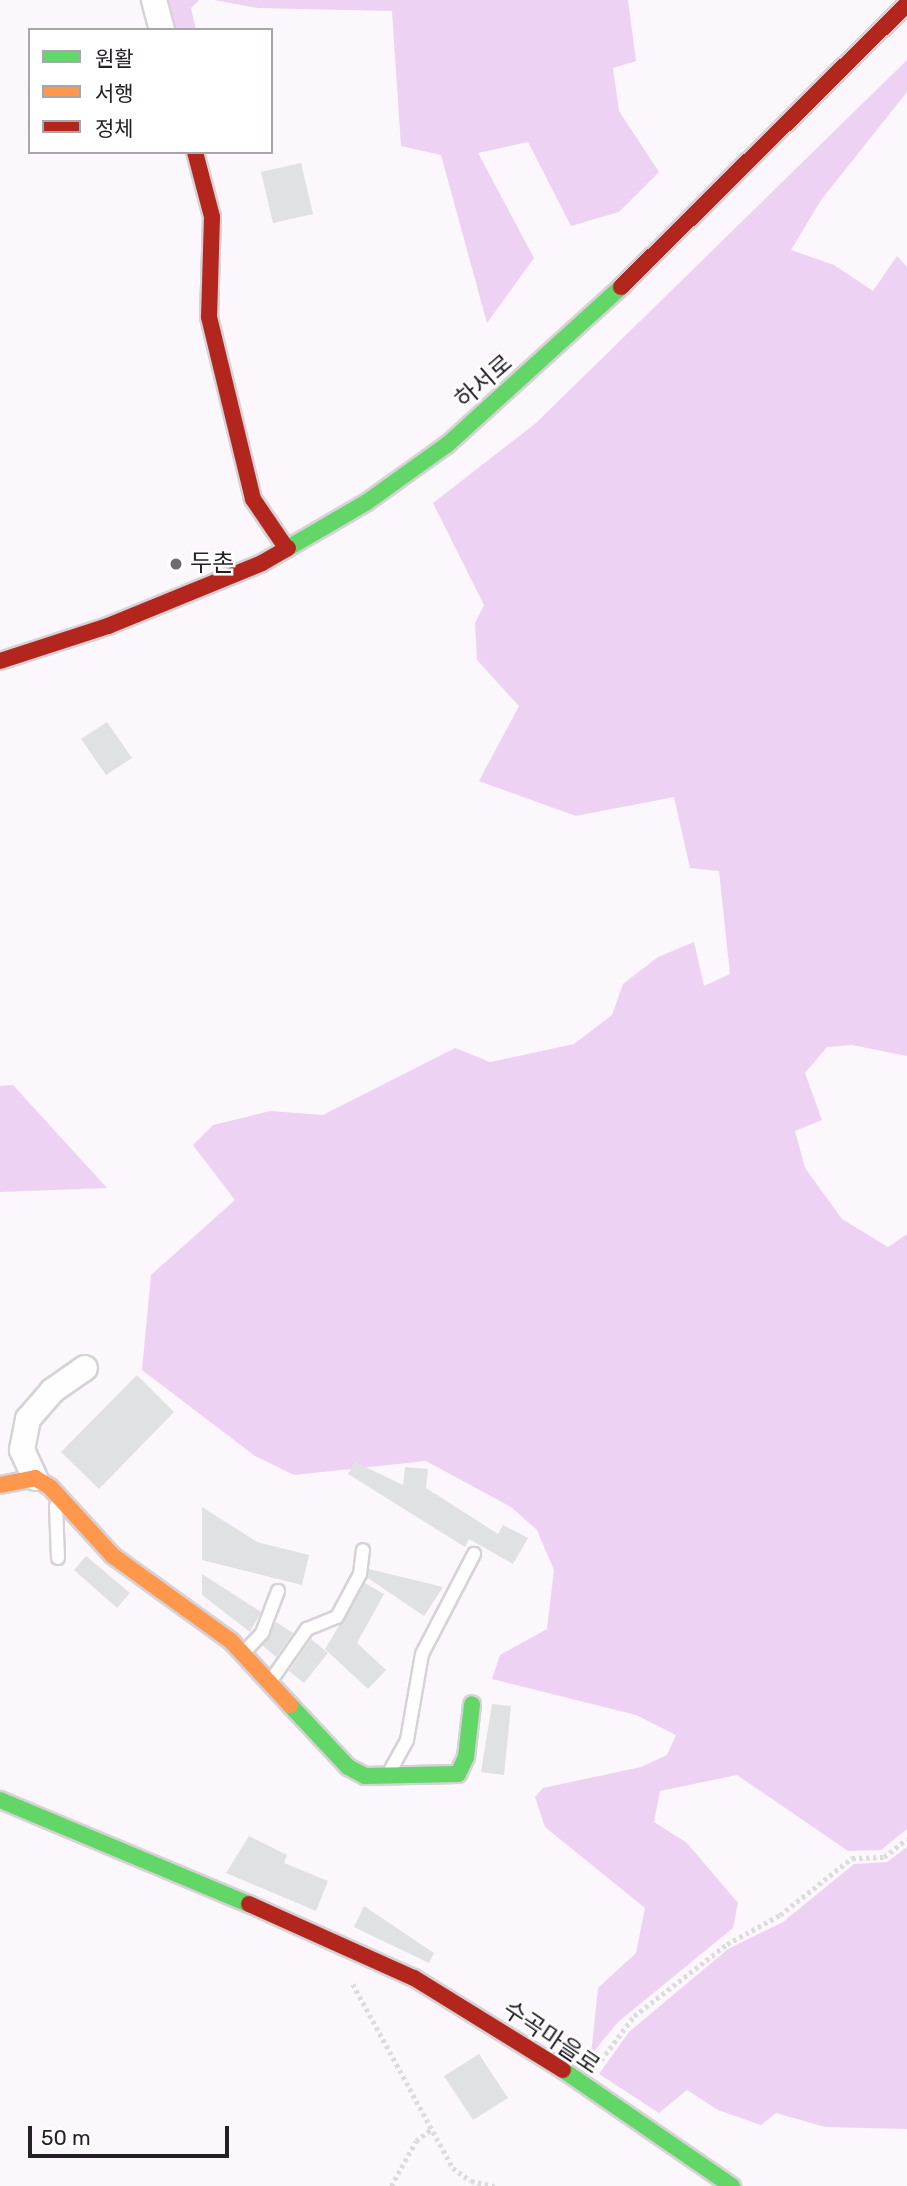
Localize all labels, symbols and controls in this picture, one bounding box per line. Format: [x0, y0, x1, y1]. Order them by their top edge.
legend [28, 28, 273, 154]
text: 원활 [95, 46, 134, 71]
text: 서행 [95, 81, 134, 106]
text: 정체 [95, 116, 134, 141]
street label: 하서로 [450, 349, 518, 415]
place label: 두촌 [190, 550, 234, 578]
marker: 두촌 [168, 556, 184, 572]
street label: 수곡마을로 [497, 1995, 605, 2081]
scale bar [32, 2112, 233, 2156]
text: 50 m [41, 2125, 91, 2150]

